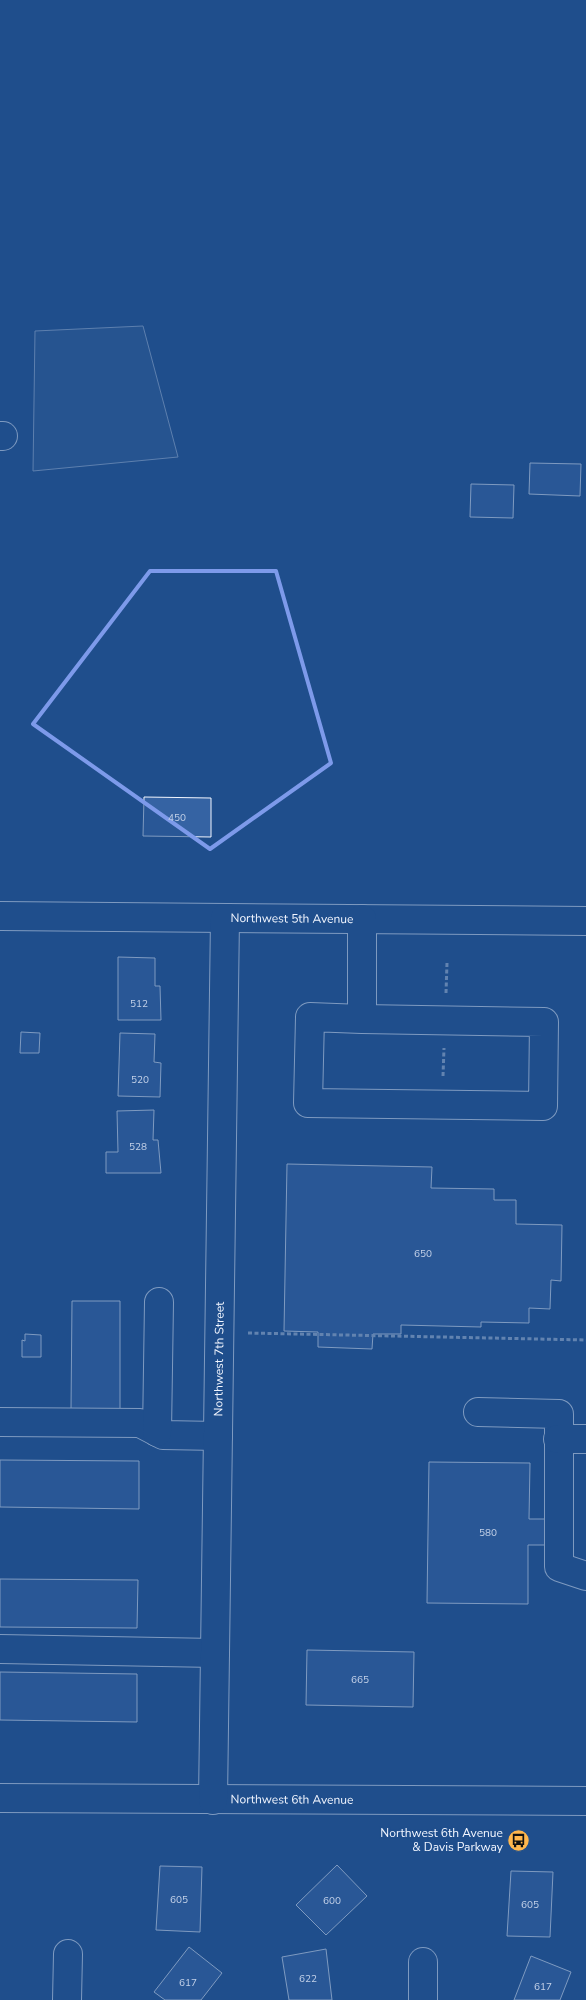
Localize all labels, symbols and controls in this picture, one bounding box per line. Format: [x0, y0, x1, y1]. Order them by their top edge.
house number: 450 [168, 811, 186, 825]
street label: Northwest 5th Avenue [231, 910, 353, 927]
house number: 512 [130, 997, 148, 1011]
house number: 520 [131, 1073, 149, 1087]
house number: 528 [129, 1140, 147, 1154]
house number: 650 [414, 1247, 432, 1261]
street label: Northwest 7th Street [210, 1301, 228, 1416]
house number: 580 [479, 1526, 497, 1540]
house number: 665 [351, 1673, 369, 1687]
street label: Northwest 6th Avenue [231, 1791, 353, 1808]
place label: Northwest 6th Avenue & Davis Parkway [380, 1825, 504, 1855]
bus stop icon: Northwest 6th Avenue & Davis Parkway [507, 1828, 531, 1852]
house number: 605 [170, 1893, 188, 1907]
house number: 600 [323, 1894, 341, 1908]
house number: 605 [521, 1898, 539, 1912]
house number: 622 [299, 1972, 317, 1986]
house number: 617 [179, 1976, 197, 1990]
house number: 617 [534, 1980, 552, 1994]

